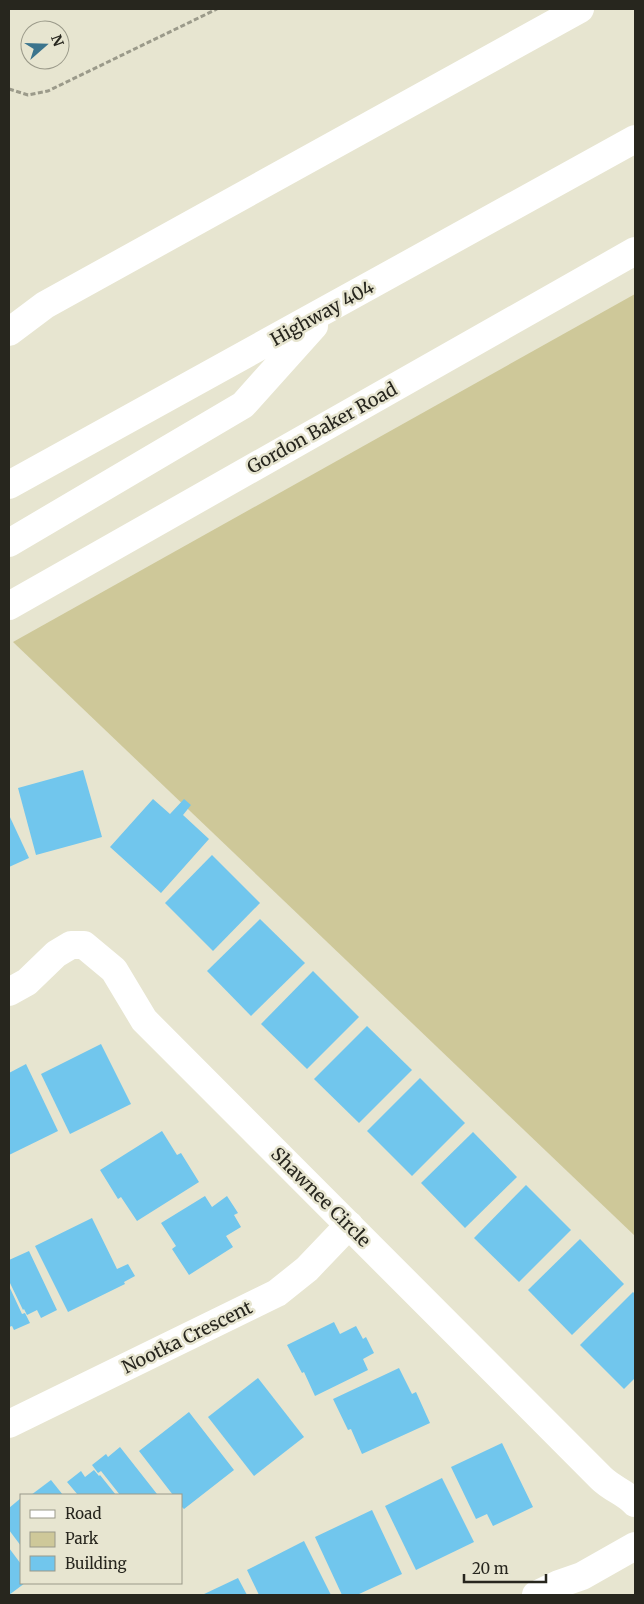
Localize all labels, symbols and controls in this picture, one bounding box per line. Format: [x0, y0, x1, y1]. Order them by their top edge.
north arrow [20, 20, 70, 70]
text: N [47, 32, 68, 49]
street label: Highway 404 [266, 275, 378, 351]
street label: Gordon Baker Road [243, 377, 401, 479]
street label: Shawnee Circle [266, 1142, 376, 1252]
street label: Nootka Crescent [118, 1296, 256, 1378]
legend [20, 1494, 182, 1584]
text: Road [65, 1504, 101, 1523]
text: Park [65, 1529, 99, 1548]
scale bar [464, 1552, 546, 1584]
text: Building [65, 1554, 127, 1573]
text: 20 m [472, 1559, 509, 1578]

